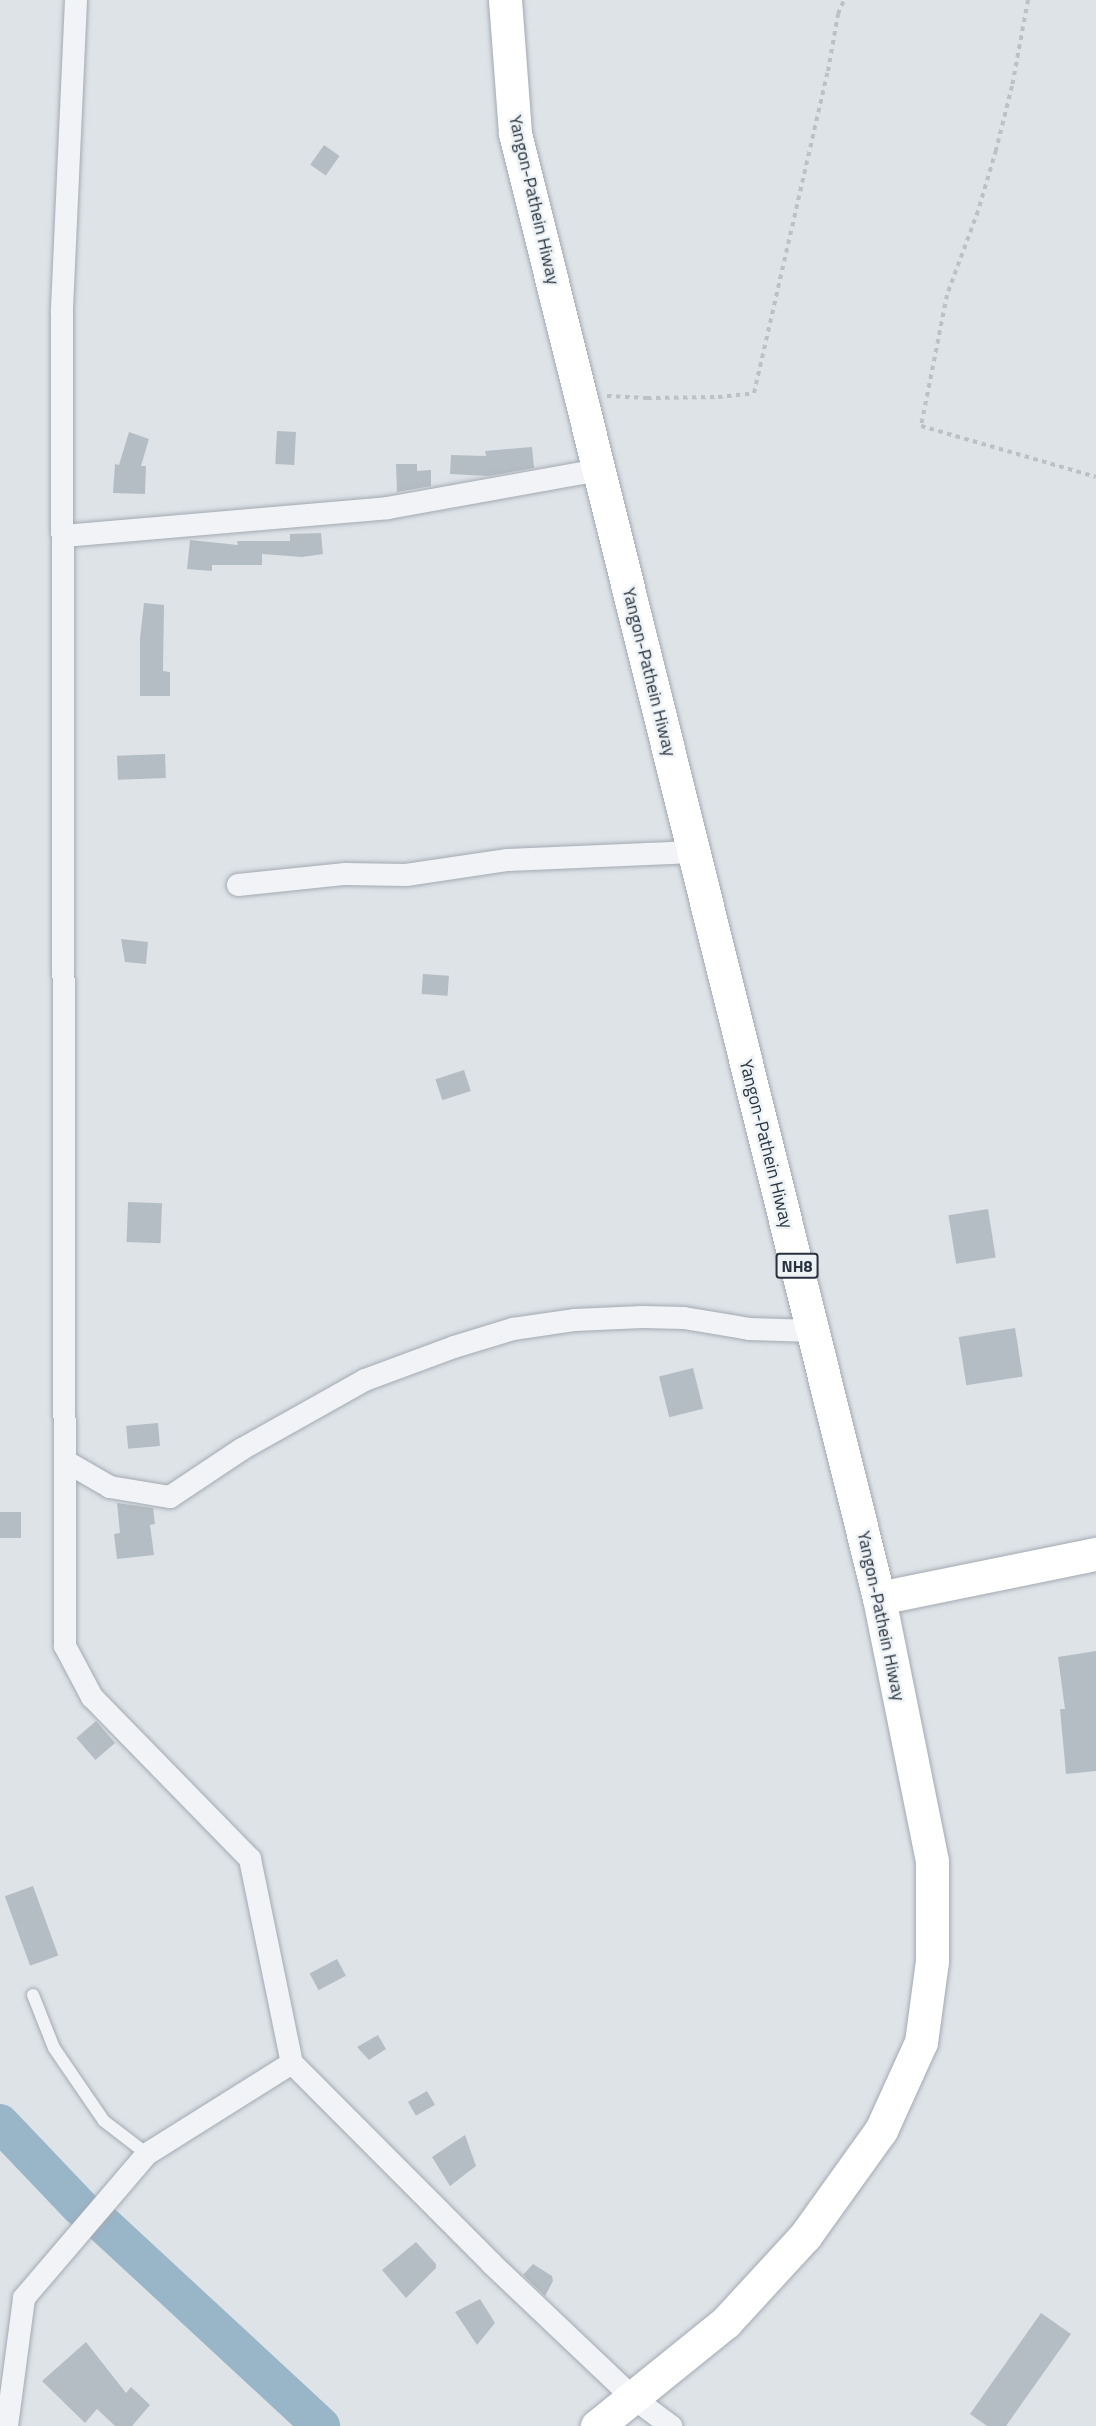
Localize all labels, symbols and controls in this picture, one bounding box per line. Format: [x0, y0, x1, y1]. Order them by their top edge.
street label: Yangon-Pathein Hiway [504, 113, 564, 287]
street label: Yangon-Pathein Hiway [618, 585, 680, 759]
street label: Yangon-Pathein Hiway [735, 1057, 797, 1231]
road number: NH8 [774, 1253, 820, 1279]
street label: Yangon-Pathein Hiway [852, 1529, 910, 1703]

